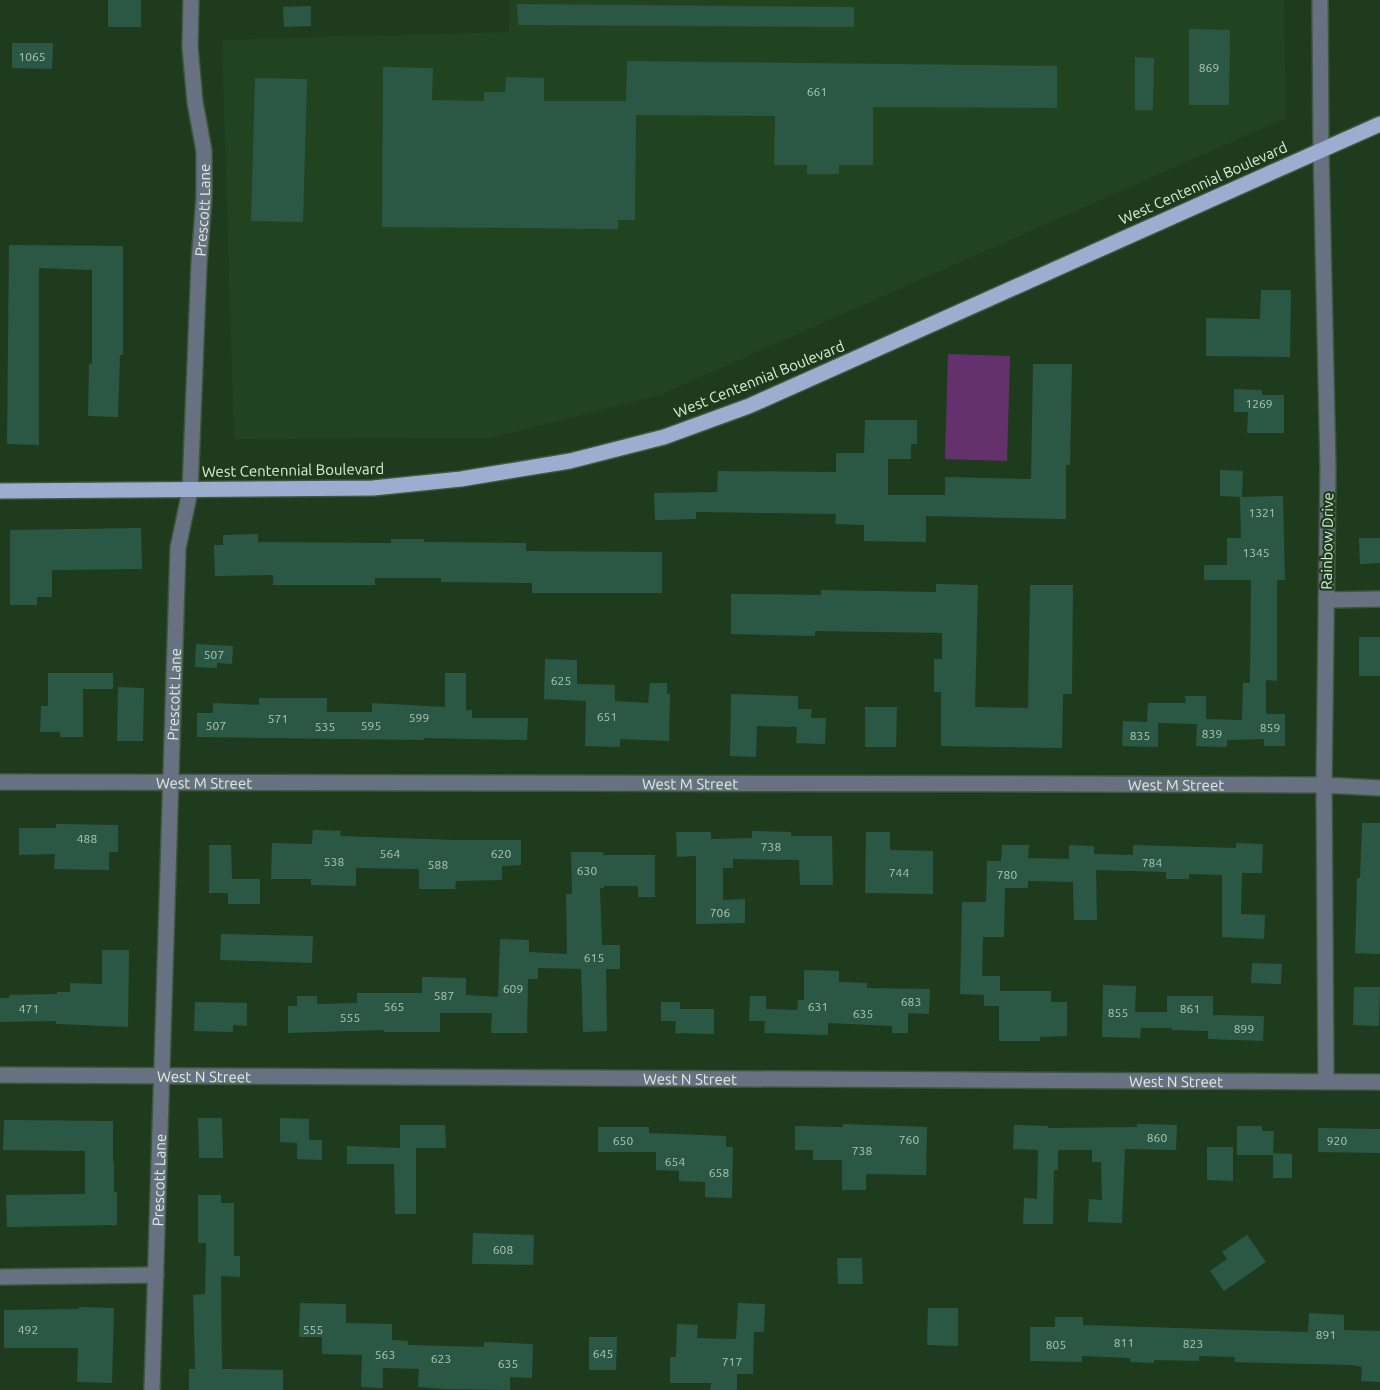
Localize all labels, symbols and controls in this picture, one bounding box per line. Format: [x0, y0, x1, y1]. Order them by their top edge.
house number: 1065 [18, 50, 46, 63]
house number: 869 [1199, 61, 1219, 74]
house number: 661 [807, 85, 827, 98]
street label: West Centennial Boulevard [1116, 138, 1290, 228]
street label: Prescott Lane [191, 164, 213, 257]
street label: West Centennial Boulevard [671, 337, 847, 421]
house number: 1269 [1245, 397, 1273, 410]
street label: West Centennial Boulevard [202, 460, 384, 480]
street label: Rainbow Drive [1318, 492, 1336, 590]
house number: 1321 [1248, 506, 1276, 519]
house number: 1345 [1242, 546, 1270, 559]
street label: Prescott Lane [164, 648, 183, 741]
house number: 507 [204, 648, 224, 661]
house number: 625 [551, 674, 571, 687]
house number: 651 [597, 710, 617, 723]
house number: 599 [409, 711, 429, 724]
house number: 571 [268, 712, 288, 725]
house number: 507 [206, 719, 226, 732]
house number: 595 [361, 719, 381, 732]
house number: 535 [315, 720, 335, 733]
house number: 859 [1260, 721, 1280, 734]
house number: 839 [1202, 727, 1222, 740]
house number: 835 [1130, 729, 1150, 742]
street label: West M Street [156, 774, 252, 791]
street label: West M Street [642, 775, 738, 792]
street label: West M Street [1128, 776, 1224, 793]
house number: 488 [77, 832, 97, 845]
house number: 738 [761, 840, 781, 853]
house number: 564 [380, 847, 400, 860]
house number: 620 [491, 847, 511, 860]
house number: 538 [324, 855, 344, 868]
house number: 784 [1142, 856, 1162, 869]
house number: 588 [428, 858, 448, 871]
house number: 630 [577, 864, 597, 877]
house number: 744 [889, 866, 909, 879]
house number: 780 [997, 868, 1017, 881]
house number: 706 [710, 906, 730, 919]
house number: 615 [584, 951, 604, 964]
house number: 609 [503, 982, 523, 995]
house number: 587 [434, 989, 454, 1002]
house number: 683 [901, 995, 921, 1008]
house number: 565 [384, 1000, 404, 1013]
house number: 631 [808, 1000, 828, 1013]
house number: 471 [19, 1002, 39, 1015]
house number: 861 [1180, 1002, 1200, 1015]
house number: 855 [1108, 1006, 1128, 1019]
house number: 635 [853, 1007, 873, 1020]
house number: 555 [340, 1011, 360, 1024]
house number: 899 [1234, 1022, 1254, 1035]
street label: West N Street [157, 1067, 251, 1085]
street label: West N Street [643, 1070, 737, 1087]
street label: West N Street [1129, 1072, 1223, 1090]
house number: 860 [1147, 1131, 1167, 1144]
house number: 760 [899, 1133, 919, 1146]
street label: Prescott Lane [149, 1134, 168, 1227]
house number: 650 [613, 1134, 633, 1147]
house number: 920 [1327, 1134, 1347, 1147]
house number: 738 [852, 1144, 872, 1157]
house number: 654 [665, 1155, 685, 1168]
house number: 658 [709, 1166, 729, 1179]
house number: 608 [493, 1243, 513, 1256]
house number: 492 [18, 1323, 38, 1336]
house number: 555 [303, 1323, 323, 1336]
house number: 891 [1316, 1328, 1336, 1341]
house number: 811 [1114, 1336, 1134, 1349]
house number: 823 [1183, 1337, 1203, 1350]
house number: 805 [1046, 1338, 1066, 1351]
house number: 645 [593, 1347, 613, 1360]
house number: 563 [375, 1348, 395, 1361]
house number: 623 [431, 1352, 451, 1365]
house number: 717 [722, 1355, 742, 1368]
house number: 635 [498, 1357, 518, 1370]

